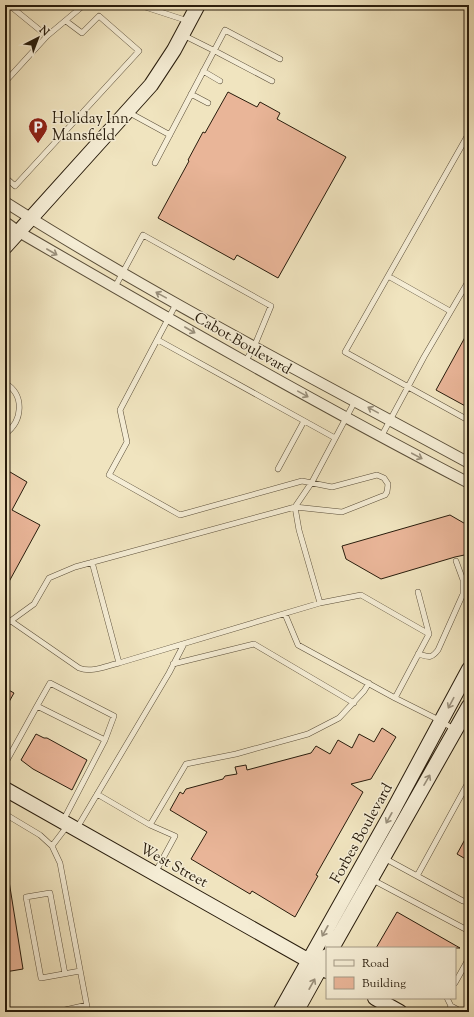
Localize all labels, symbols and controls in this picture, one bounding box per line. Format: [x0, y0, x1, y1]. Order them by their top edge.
north arrow [18, 18, 58, 58]
text: N [35, 22, 53, 40]
place label: Holiday Inn Mansfield [52, 109, 129, 147]
parking icon: Holiday Inn Mansfield [27, 116, 49, 144]
one-way arrow [46, 248, 58, 256]
one-way arrow [155, 290, 167, 298]
street label: Cabot Boulevard [190, 308, 295, 381]
one-way arrow [184, 326, 196, 334]
one-way arrow [297, 391, 309, 398]
one-way arrow [368, 406, 380, 414]
one-way arrow [411, 453, 423, 460]
one-way arrow [446, 697, 454, 709]
one-way arrow [423, 774, 431, 786]
street label: Forbes Boulevard [326, 779, 399, 888]
one-way arrow [385, 812, 393, 824]
street label: West Street [135, 839, 211, 894]
one-way arrow [321, 925, 329, 937]
legend [326, 947, 456, 999]
text: Road [362, 955, 389, 973]
text: Building [362, 975, 406, 993]
one-way arrow [308, 978, 316, 990]

